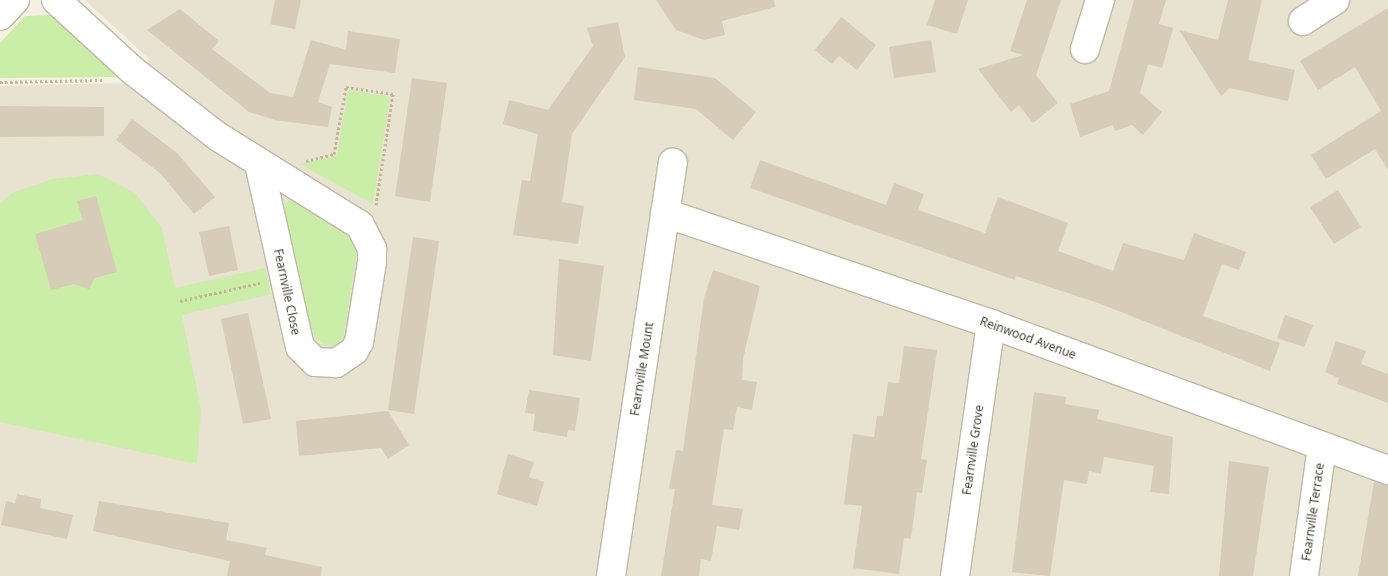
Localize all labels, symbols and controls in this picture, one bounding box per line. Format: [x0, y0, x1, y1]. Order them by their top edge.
street label: Fearnville Close [271, 248, 303, 336]
street label: Reinwood Avenue [978, 314, 1078, 362]
street label: Fearnville Mount [627, 321, 657, 417]
street label: Fearnville Grove [960, 404, 986, 496]
street label: Fearnville Terrace [1299, 462, 1327, 562]

